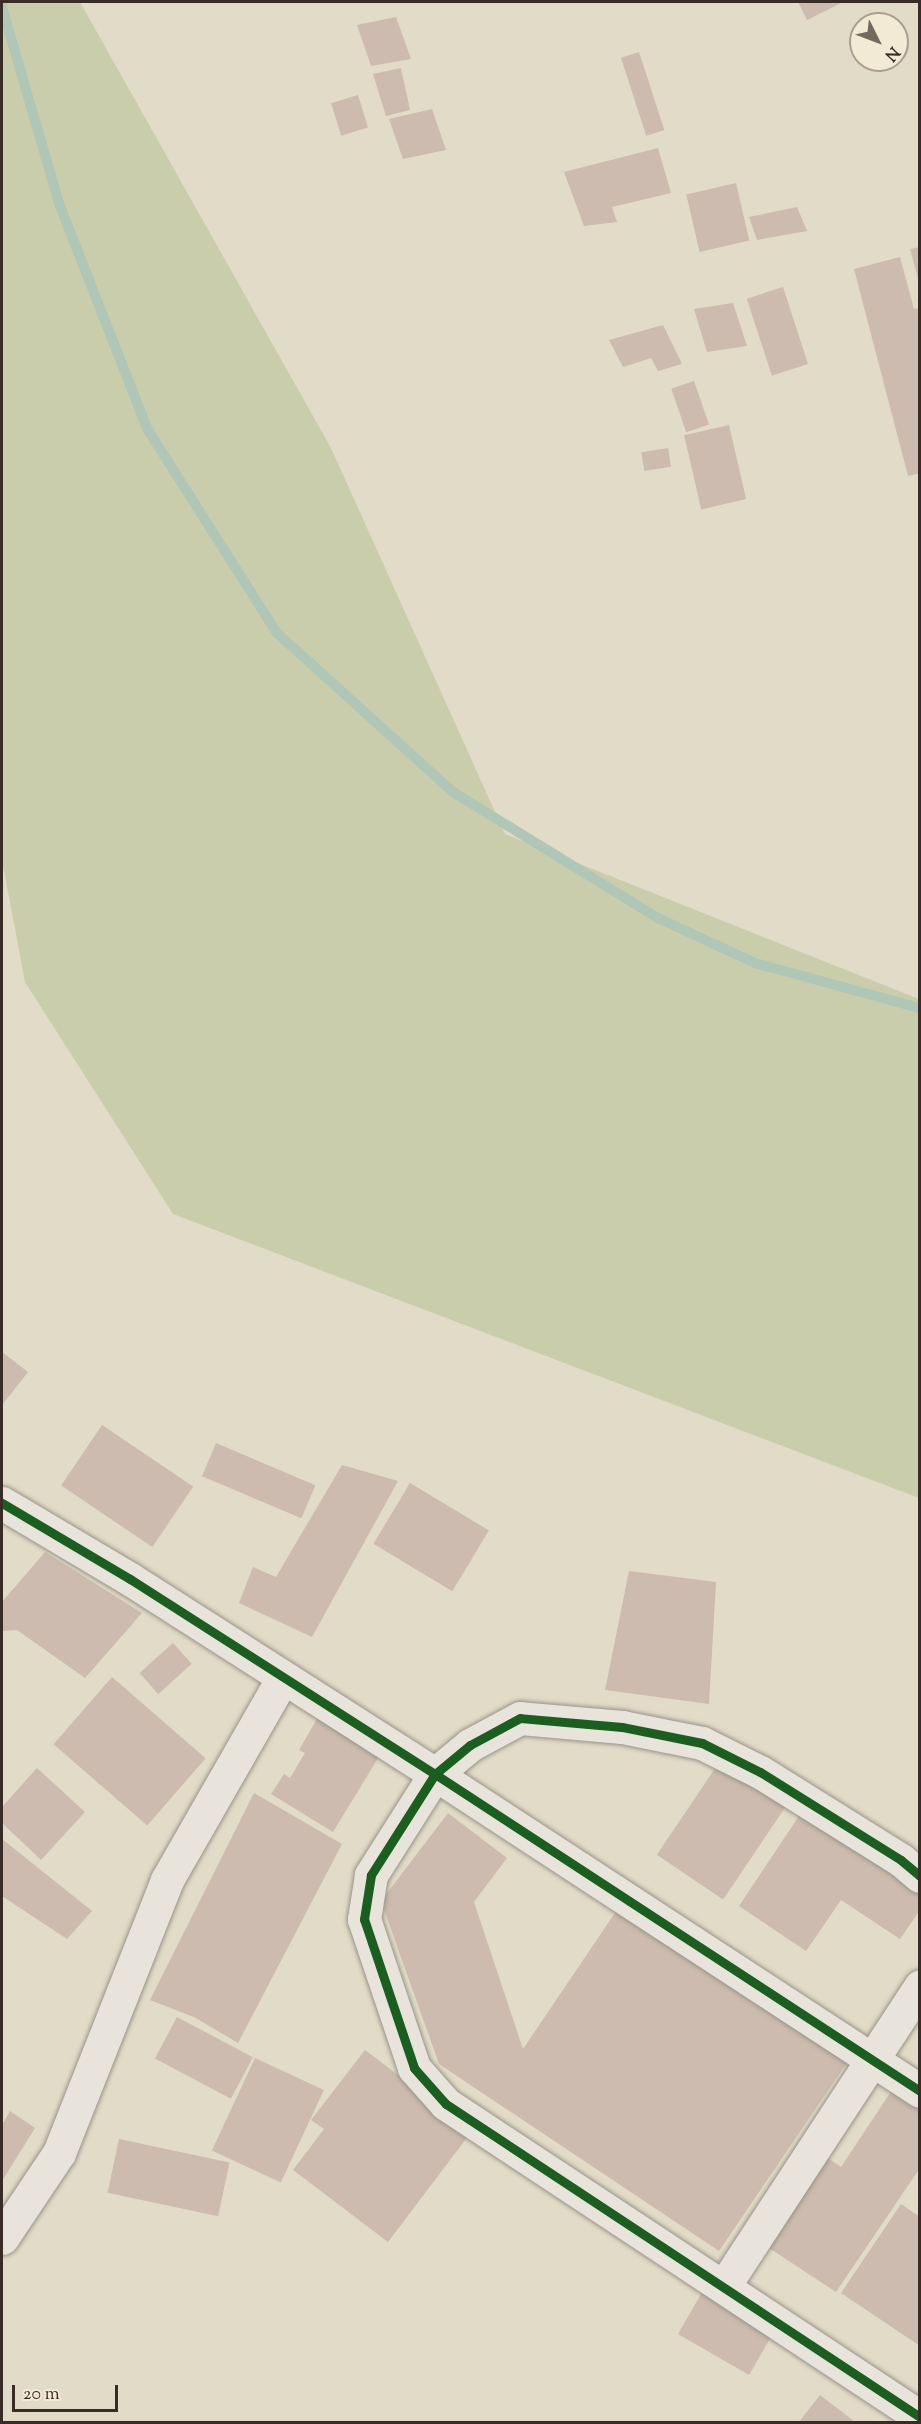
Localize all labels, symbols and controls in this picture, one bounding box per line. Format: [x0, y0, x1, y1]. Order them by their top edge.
north arrow [849, 12, 909, 72]
text: N [878, 41, 904, 65]
scale bar [15, 2373, 122, 2411]
text: 20 m [23, 2382, 60, 2408]

